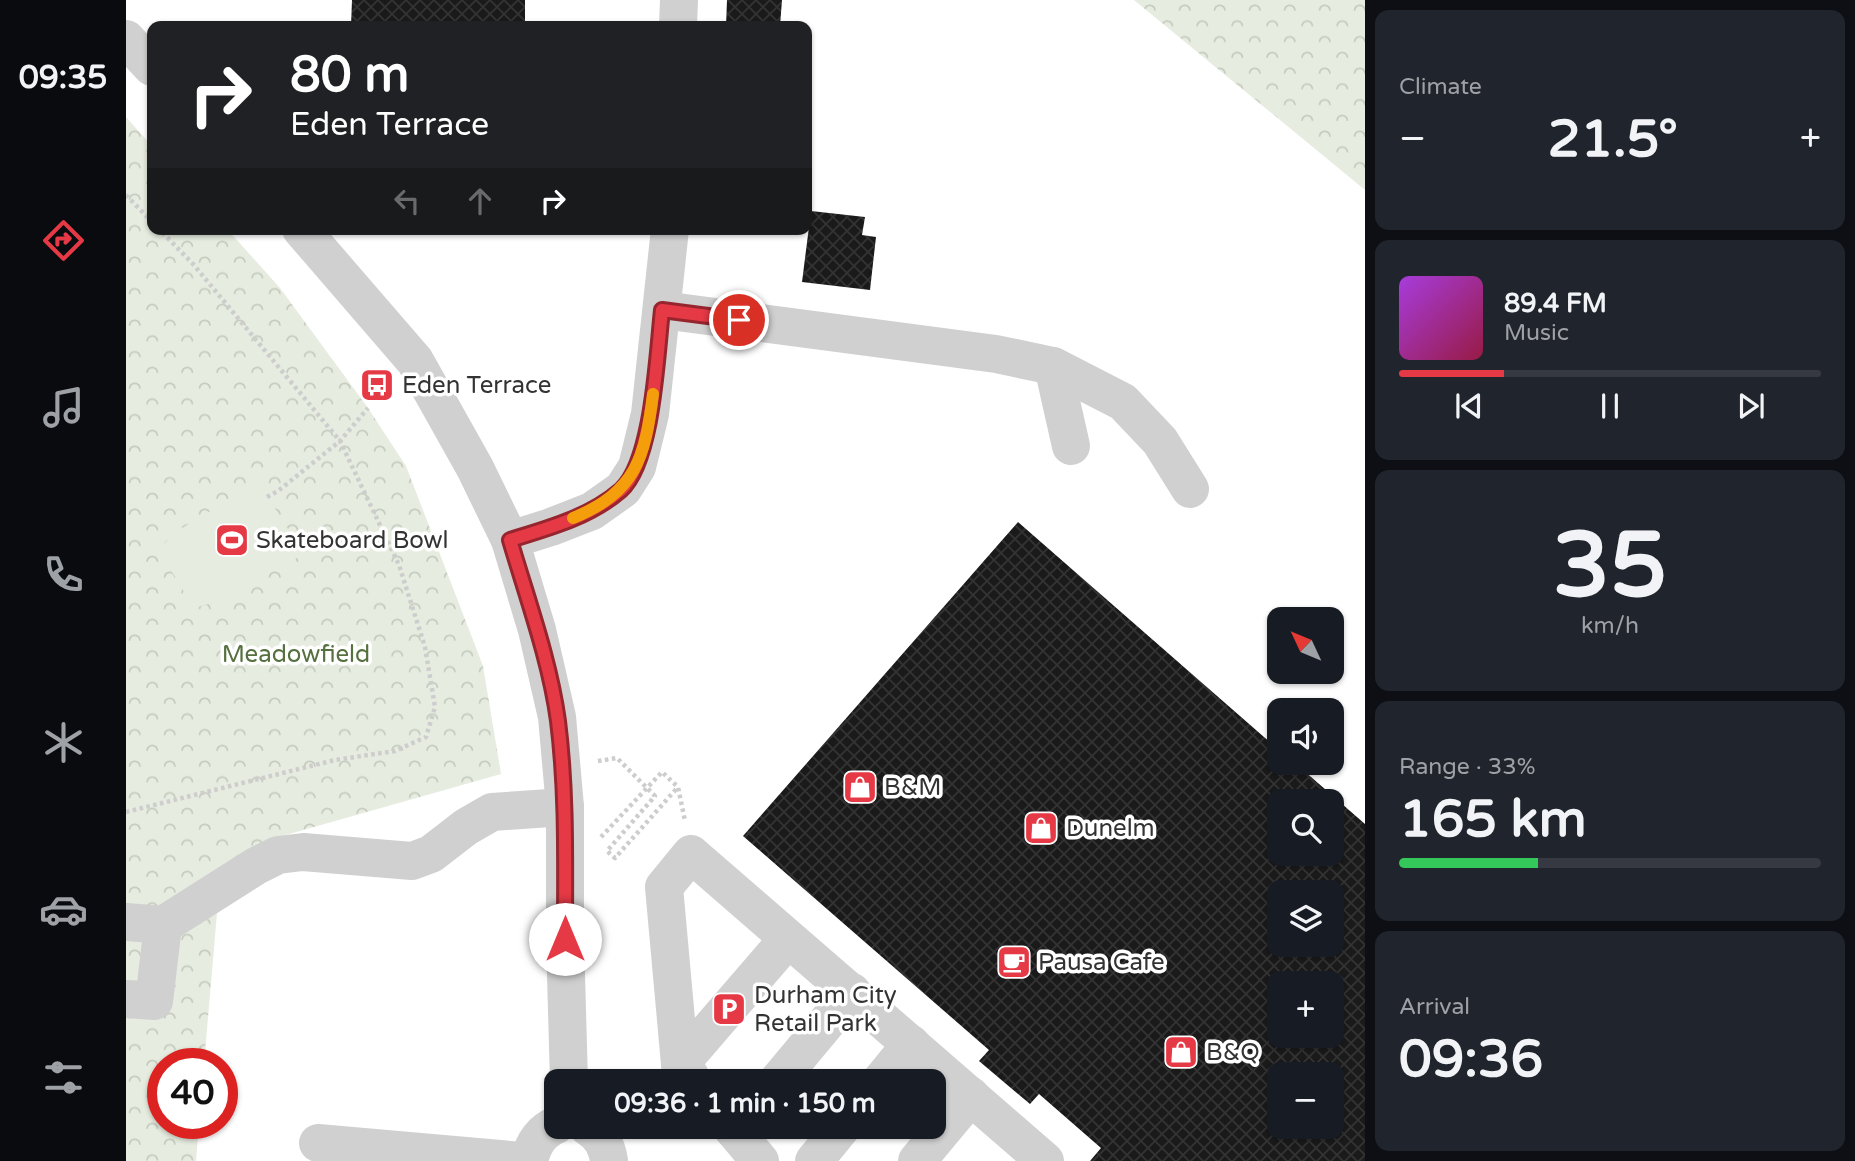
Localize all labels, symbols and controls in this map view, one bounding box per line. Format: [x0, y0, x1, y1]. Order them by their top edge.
text: 80 m [290, 46, 409, 105]
icon: right [175, 49, 266, 140]
text: 09:35 [19, 59, 107, 97]
text: Climate [1399, 73, 1482, 101]
text: Eden Terrace [290, 106, 489, 144]
text: 21.5° [1548, 108, 1678, 171]
text: − [1399, 116, 1426, 162]
text: + [1800, 116, 1821, 162]
icon: left [388, 182, 426, 220]
icon: ahead [461, 182, 499, 220]
icon: right [534, 182, 572, 220]
icon: directions [39, 216, 88, 265]
text: 89.4 FM [1504, 288, 1607, 319]
pin [709, 290, 769, 350]
icon: arrive [720, 301, 758, 339]
text: Music [1504, 319, 1569, 347]
bus stop icon: Eden Terrace [358, 366, 396, 404]
place label: Eden Terrace [402, 371, 551, 400]
icon: music [39, 383, 88, 432]
icon: previous [1450, 387, 1488, 425]
icon: pause [1591, 387, 1629, 425]
icon: next [1732, 387, 1770, 425]
text: 35 [1553, 511, 1667, 621]
sports icon: Skateboard Bowl [213, 521, 251, 559]
place label: Skateboard Bowl [256, 526, 449, 555]
icon: phone [39, 550, 88, 599]
north arrow [1267, 607, 1344, 684]
map controls [1267, 607, 1344, 1139]
text: km/h [1581, 612, 1639, 640]
park label: Meadowfield [222, 640, 370, 669]
button: sound [1267, 698, 1344, 775]
icon: climate [39, 718, 88, 767]
text: Range · 33% [1399, 753, 1535, 781]
shop icon: B&M [841, 768, 879, 806]
place label: B&M [884, 773, 941, 802]
text: 165 km [1399, 788, 1587, 851]
button: search [1267, 789, 1344, 866]
shop icon: Dunelm [1022, 809, 1060, 847]
place label: Dunelm [1066, 814, 1155, 843]
button: layers [1267, 880, 1344, 957]
icon: car [39, 885, 88, 934]
position arrow [528, 902, 602, 976]
cafe icon: Pausa Cafe [995, 943, 1033, 981]
place label: Pausa Cafe [1038, 948, 1165, 977]
button: + [1267, 971, 1344, 1048]
place label: Durham City Retail Park [754, 981, 897, 1038]
parking icon: Durham City Retail Park [710, 990, 748, 1028]
text: Arrival [1399, 993, 1470, 1021]
text: 09:36 [1399, 1028, 1543, 1091]
shop icon: B&Q [1162, 1033, 1200, 1071]
place label: B&Q [1206, 1038, 1260, 1067]
speed limit sign: 40 [147, 1048, 238, 1139]
icon: filters [39, 1053, 88, 1102]
button: − [1267, 1062, 1344, 1139]
text: 09:36 · 1 min · 150 m [614, 1088, 876, 1119]

